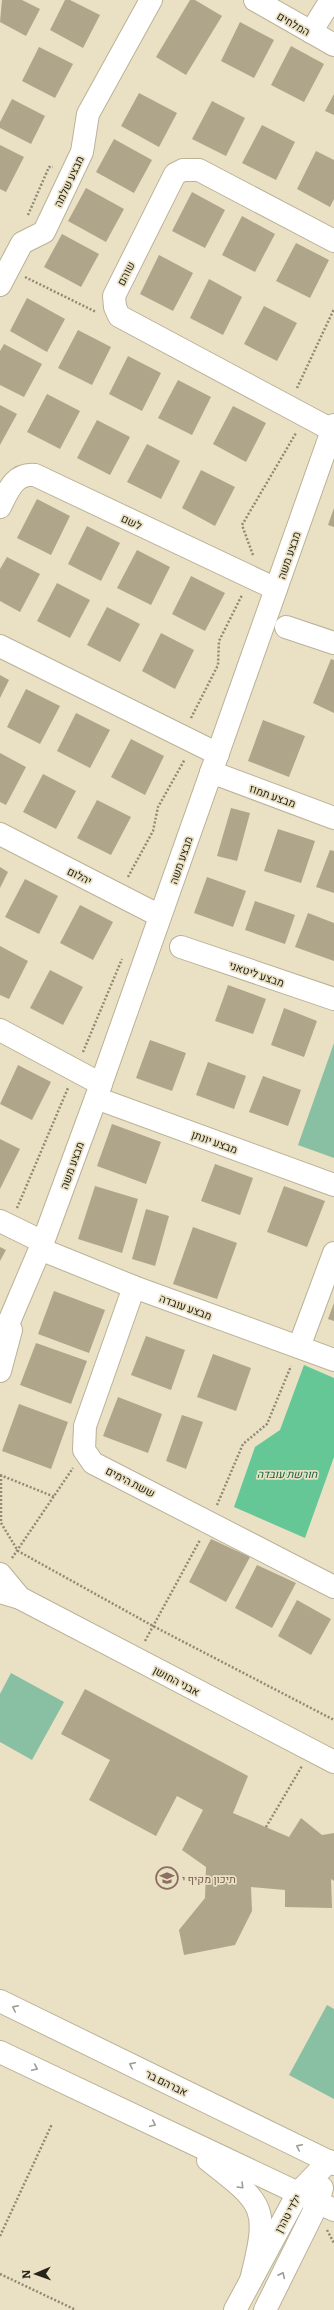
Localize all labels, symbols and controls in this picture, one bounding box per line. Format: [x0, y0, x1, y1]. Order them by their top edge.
street label: המלחים [274, 7, 314, 39]
street label: מבצע שלמה [49, 153, 87, 209]
street label: שוהם [112, 258, 138, 288]
street label: לשם [119, 509, 145, 533]
street label: מבצע משה [272, 529, 304, 581]
street label: מבצע תמוז [248, 779, 298, 811]
street label: מבצע משה [164, 834, 196, 886]
street label: יהלום [65, 862, 95, 888]
street label: מבצע ליטאני [227, 956, 287, 990]
street label: מבצע יונתן [190, 1125, 240, 1157]
street label: מבצע משה [55, 1139, 87, 1191]
street label: מבצע עובדה [157, 1289, 215, 1323]
street label: ששת הימים [103, 1462, 159, 1500]
park label: חורשת עובדה [257, 1465, 319, 1481]
street label: אבני החושן [151, 1661, 203, 1699]
school or university icon: תיכון מקיף י [154, 1865, 180, 1891]
place label: תיכון מקיף י [182, 1870, 236, 1886]
one-way arrow [12, 2005, 19, 2013]
one-way arrow [128, 2062, 136, 2070]
one-way arrow [31, 2063, 39, 2071]
street label: אברהם בר [143, 2065, 191, 2099]
one-way arrow [148, 2119, 156, 2127]
one-way arrow [296, 2144, 303, 2152]
one-way arrow [236, 2181, 244, 2189]
street label: ילדי טהרן [270, 2191, 304, 2235]
north arrow [16, 2254, 56, 2294]
text: N [17, 2269, 33, 2279]
one-way arrow [277, 2272, 285, 2279]

